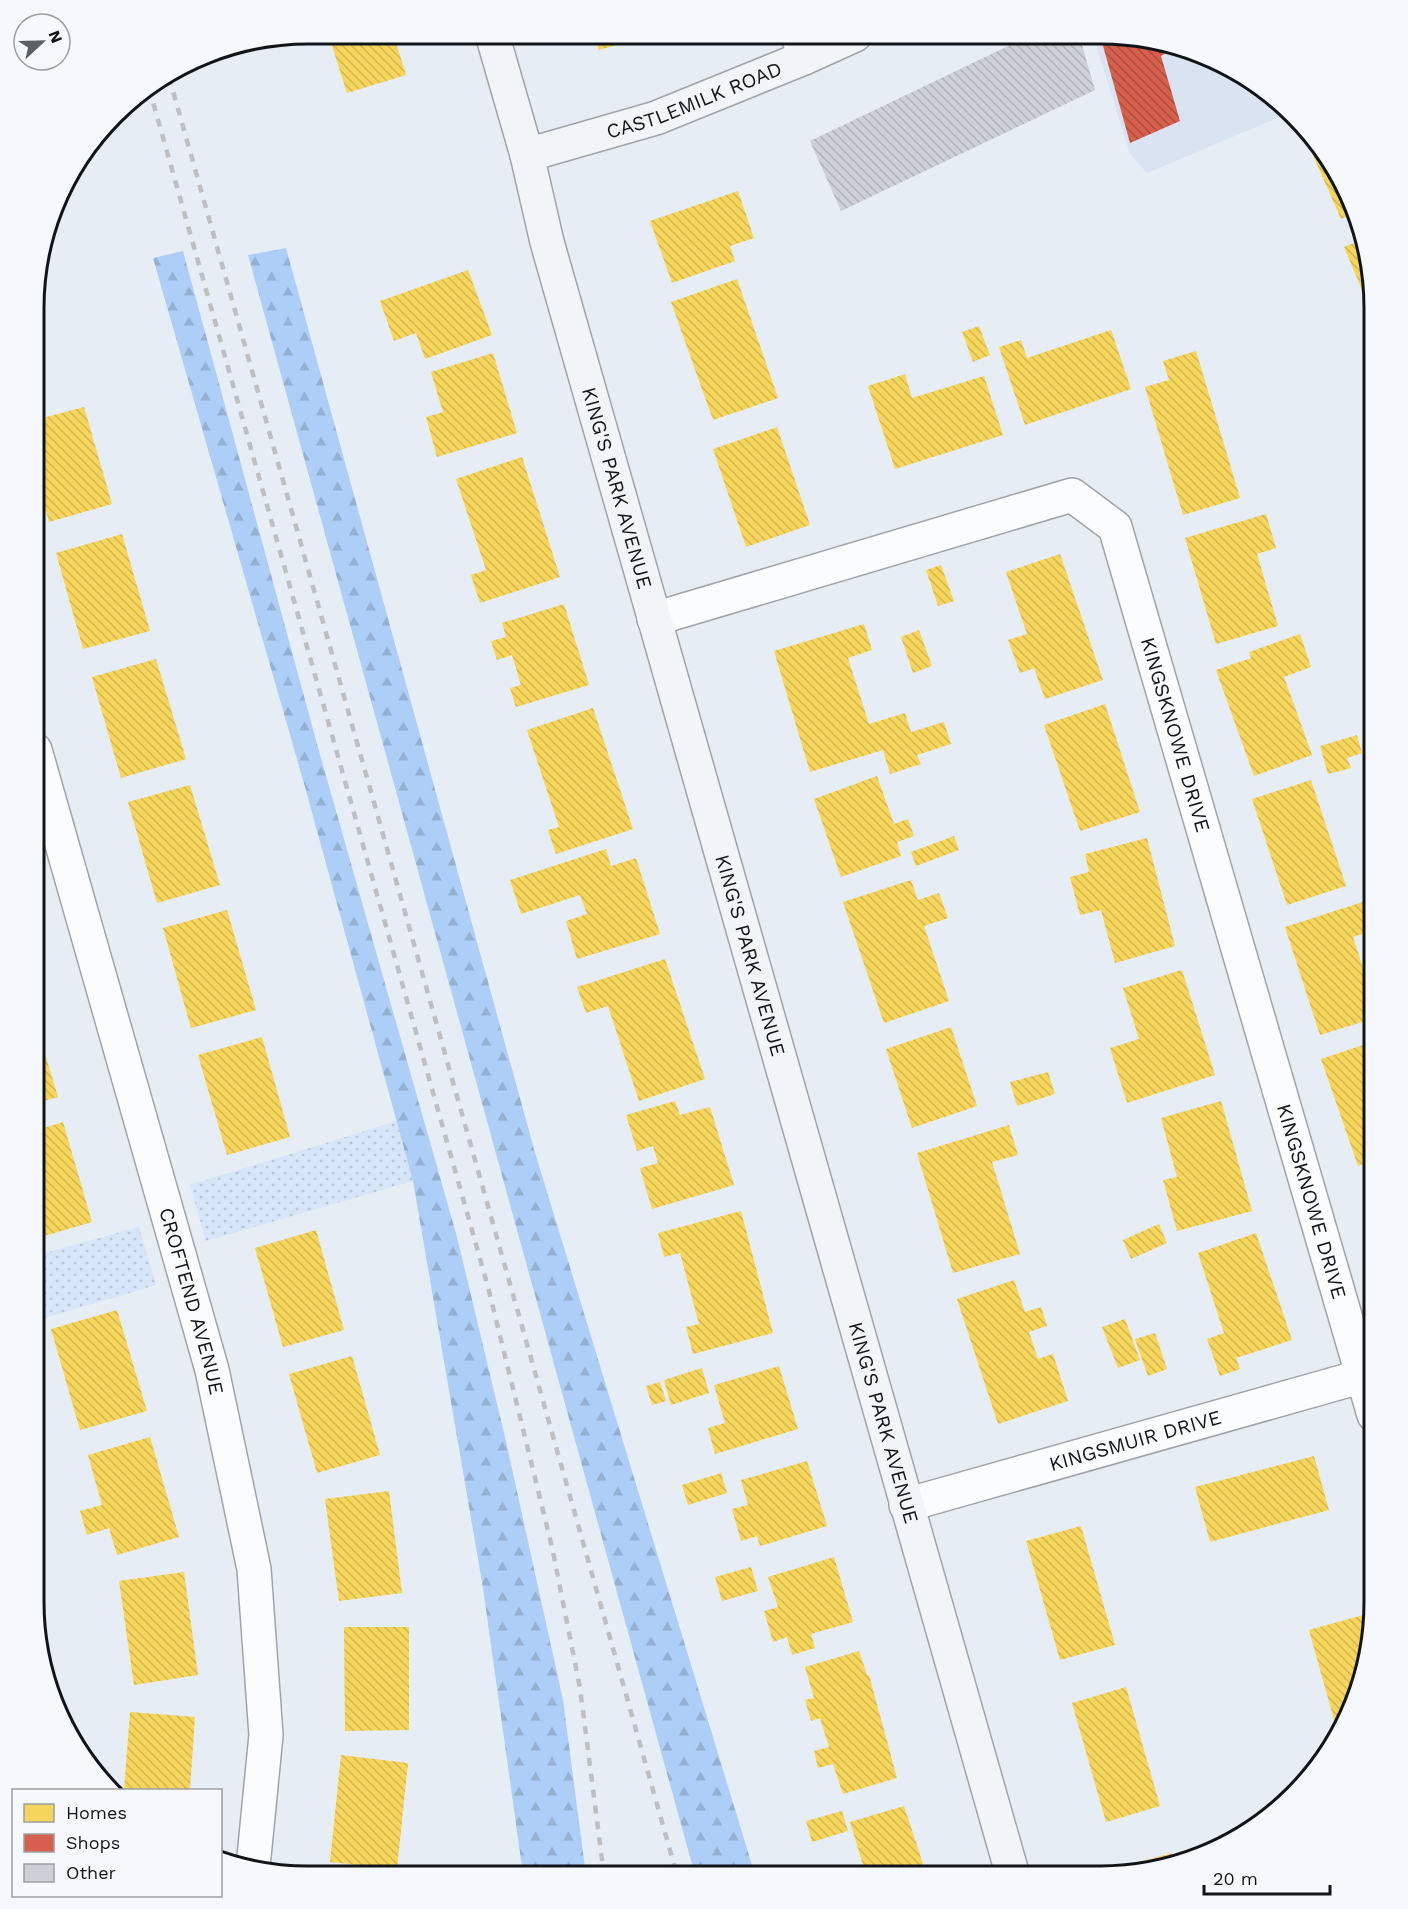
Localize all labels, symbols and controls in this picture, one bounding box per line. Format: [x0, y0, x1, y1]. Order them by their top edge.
north arrow [12, 12, 72, 72]
text: N [44, 28, 66, 46]
street label: CASTLEMILK ROAD [604, 56, 785, 144]
street label: KING'S PARK AVENUE [577, 384, 657, 592]
street label: KINGSKNOWE DRIVE [1136, 634, 1215, 835]
street label: KING'S PARK AVENUE [710, 852, 791, 1059]
street label: KINGSKNOWE DRIVE [1272, 1101, 1351, 1302]
street label: CROFTEND AVENUE [154, 1205, 229, 1397]
street label: KING'S PARK AVENUE [844, 1319, 924, 1526]
street label: KINGSMUIR DRIVE [1046, 1405, 1224, 1476]
legend [12, 1789, 222, 1897]
text: Homes [66, 1802, 127, 1823]
text: Shops [66, 1832, 120, 1853]
scale bar [1204, 1858, 1330, 1896]
text: Other [66, 1862, 116, 1883]
text: 20 m [1213, 1868, 1258, 1889]

